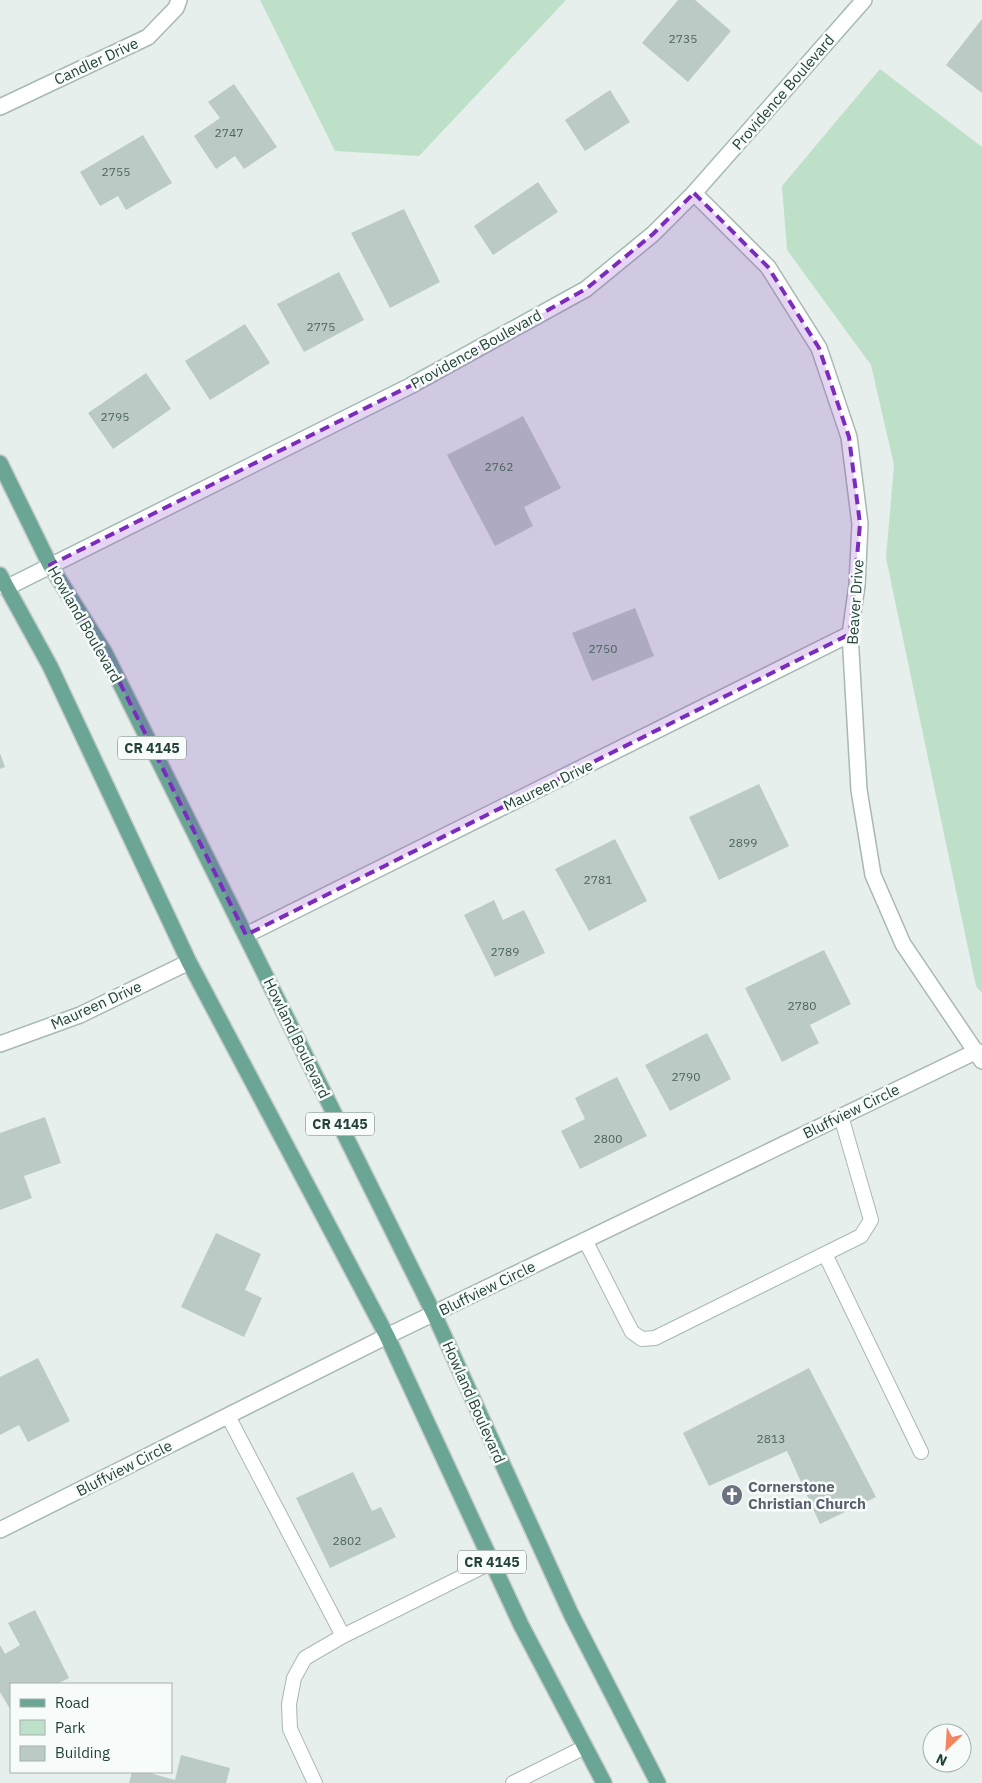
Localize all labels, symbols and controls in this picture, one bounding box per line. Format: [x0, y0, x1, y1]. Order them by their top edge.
street label: Providence Boulevard [728, 30, 838, 154]
house number: 2735 [669, 31, 697, 46]
street label: Candler Drive [51, 33, 141, 89]
house number: 2747 [215, 125, 243, 140]
house number: 2755 [102, 164, 130, 179]
street label: Providence Boulevard [407, 305, 545, 393]
house number: 2775 [307, 319, 335, 334]
house number: 2795 [101, 409, 129, 424]
house number: 2762 [485, 459, 513, 474]
street label: Beaver Drive [843, 559, 867, 645]
street label: Howland Boulevard [44, 562, 126, 686]
house number: 2750 [589, 641, 617, 656]
road number: CR 4145 [118, 736, 186, 760]
street label: Maureen Drive [500, 755, 596, 815]
house number: 2899 [729, 835, 757, 850]
house number: 2781 [584, 872, 612, 887]
house number: 2789 [491, 944, 519, 959]
street label: Howland Boulevard [260, 975, 334, 1101]
street label: Maureen Drive [48, 976, 144, 1034]
house number: 2780 [788, 998, 816, 1013]
house number: 2790 [672, 1069, 700, 1084]
street label: Bluffview Circle [800, 1079, 902, 1143]
road number: CR 4145 [306, 1112, 374, 1136]
house number: 2800 [594, 1131, 622, 1146]
street label: Bluffview Circle [436, 1256, 538, 1320]
street label: Howland Boulevard [439, 1338, 509, 1466]
house number: 2813 [757, 1431, 785, 1446]
street label: Bluffview Circle [73, 1436, 175, 1500]
place label: Cornerstone Christian Church [748, 1477, 866, 1513]
church icon: Cornerstone Christian Church [720, 1483, 744, 1507]
house number: 2802 [333, 1533, 361, 1548]
road number: CR 4145 [458, 1550, 526, 1574]
legend [10, 1683, 172, 1773]
text: Road [55, 1693, 90, 1712]
text: Park [55, 1718, 85, 1737]
north arrow [922, 1723, 972, 1773]
text: Building [55, 1743, 110, 1762]
text: N [933, 1749, 950, 1770]

